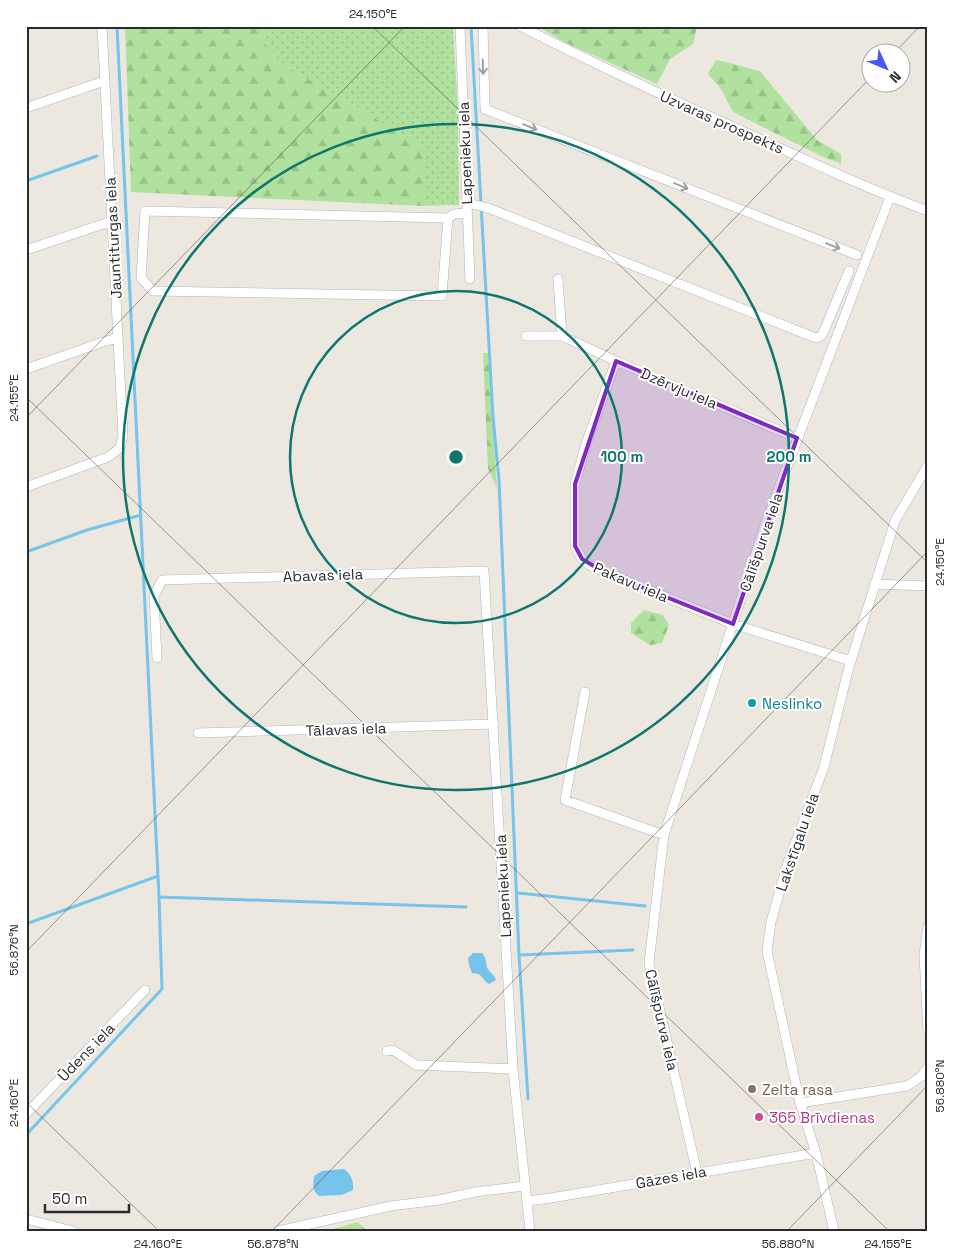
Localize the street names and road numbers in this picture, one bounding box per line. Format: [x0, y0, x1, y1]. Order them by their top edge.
street label: Uzvaras prospekts [657, 86, 787, 158]
street label: Lapenieku iela [454, 101, 476, 205]
street label: Jauntiturgas iela [100, 176, 126, 299]
street label: Dzērvju iela [638, 363, 721, 413]
street label: Cālīšpurva iela [735, 490, 787, 594]
street label: Pakavu iela [591, 558, 672, 606]
street label: Abavas iela [283, 564, 364, 586]
street label: Tālavas iela [305, 718, 387, 740]
street label: Lakstīgalu iela [771, 790, 823, 894]
street label: Lapenieku iela [491, 834, 515, 938]
street label: Cālīšpurva iela [641, 967, 683, 1073]
street label: Ūdens iela [53, 1018, 119, 1085]
street label: Gāzes iela [634, 1161, 708, 1193]

